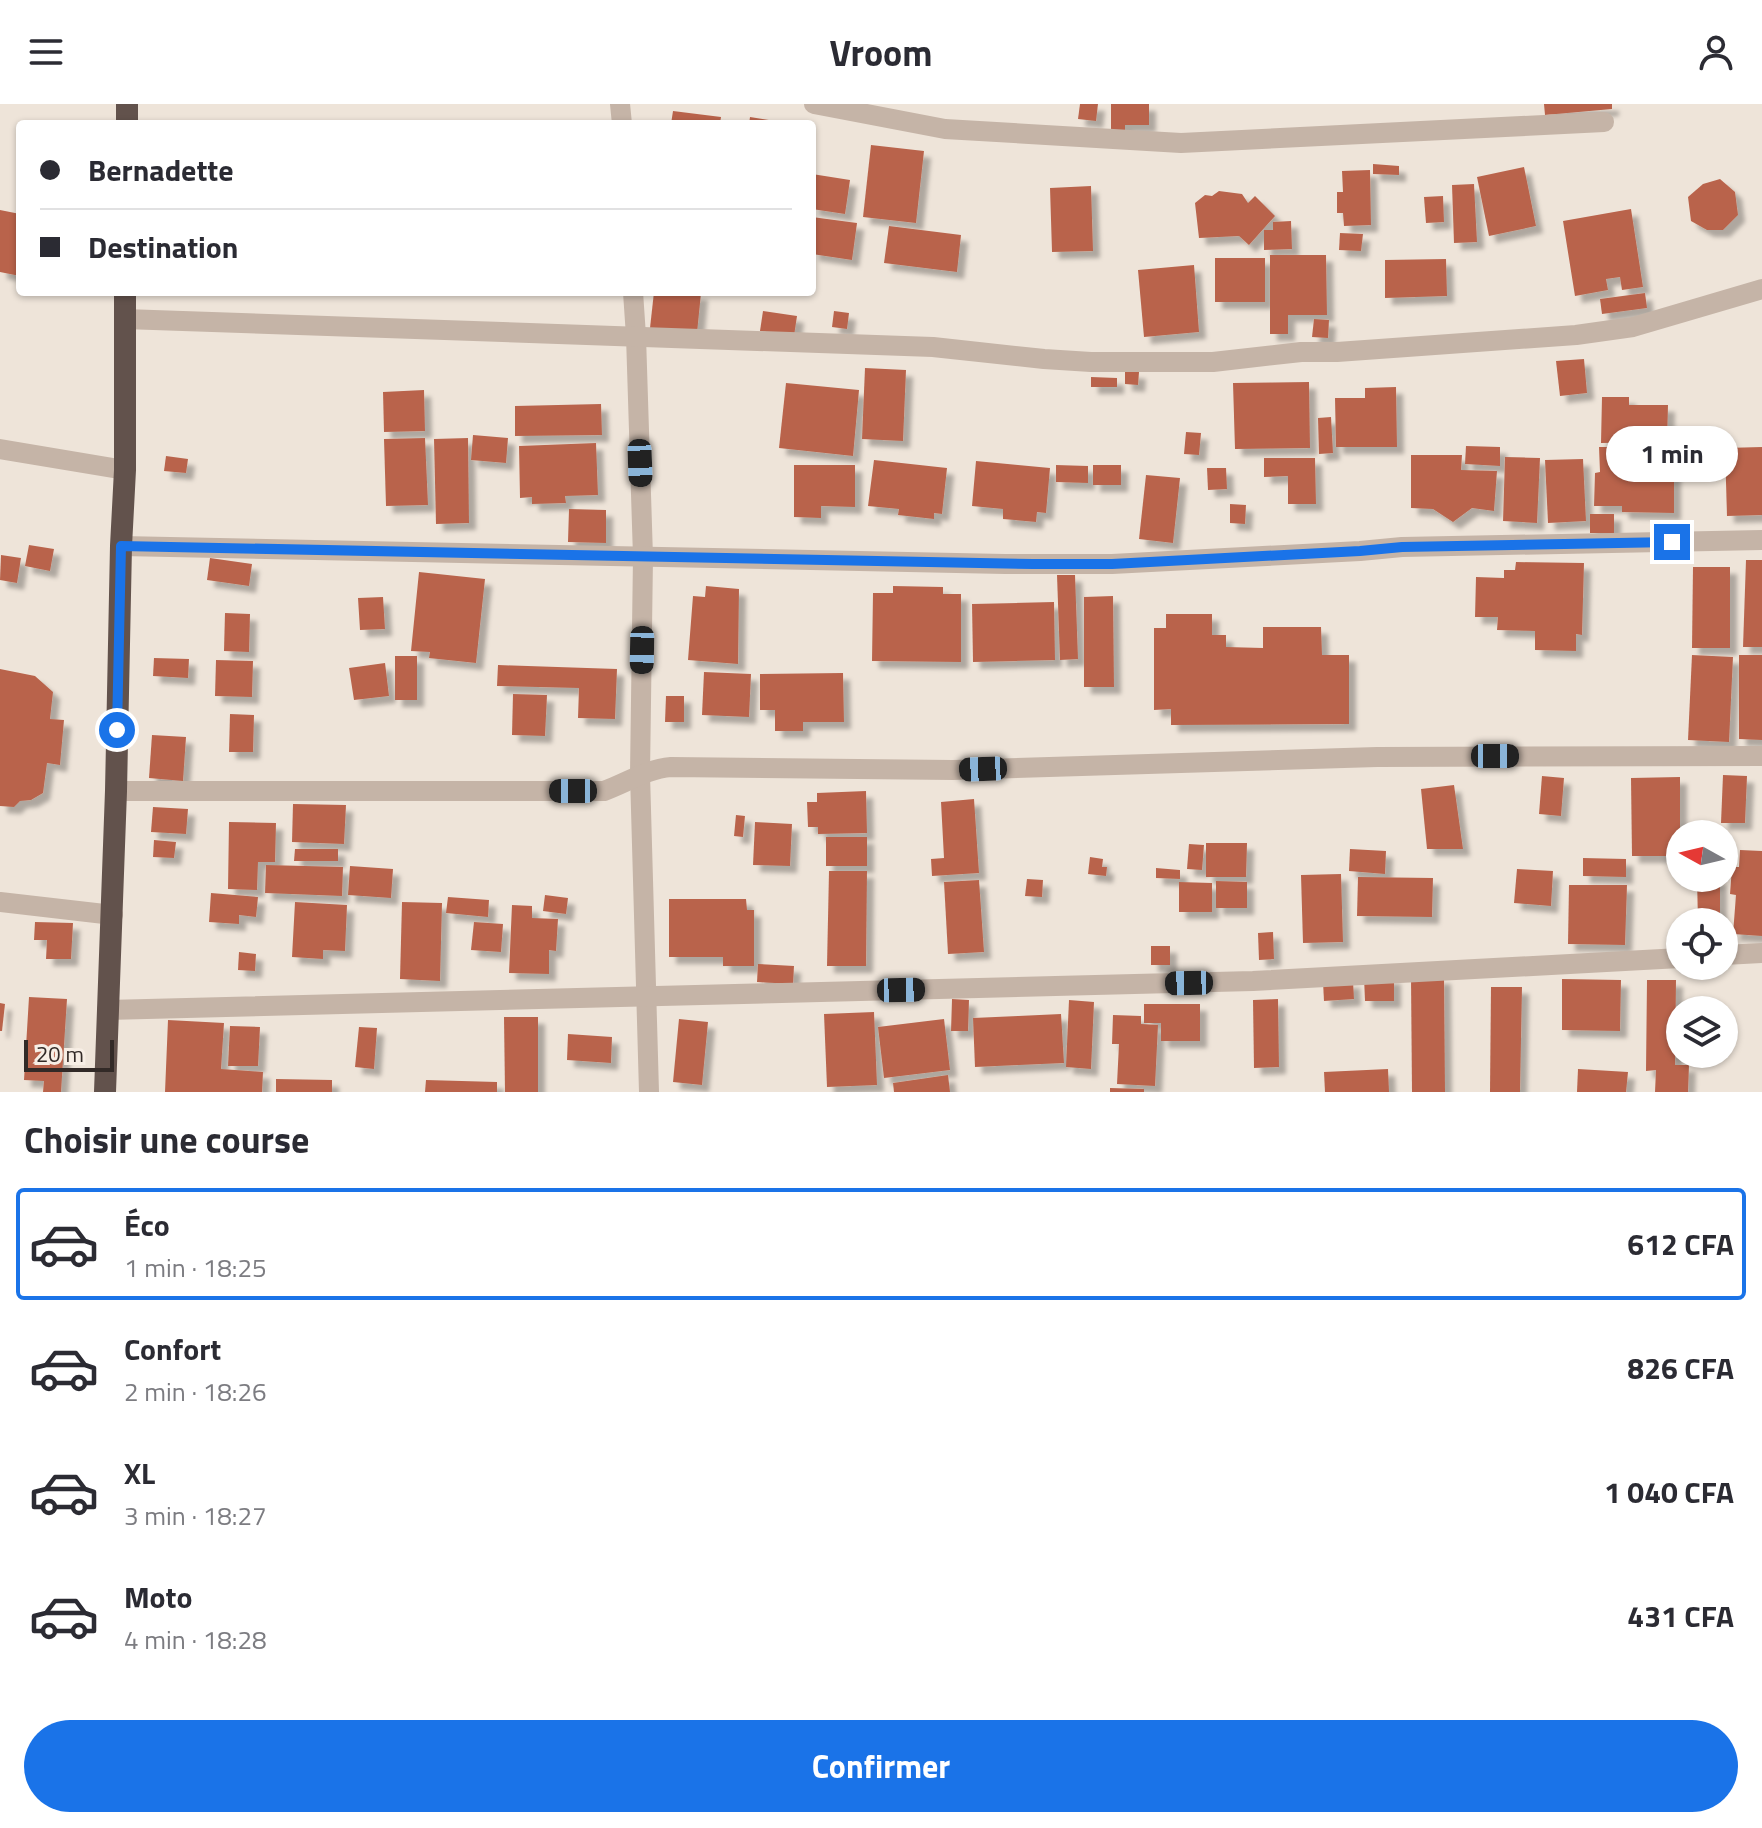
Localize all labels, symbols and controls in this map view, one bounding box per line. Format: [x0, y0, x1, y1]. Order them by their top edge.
text: Vroom [830, 25, 932, 80]
icon: menu [24, 30, 68, 74]
icon: person [1694, 30, 1738, 74]
text: Bernadette [88, 147, 234, 193]
text: Destination [88, 224, 238, 270]
callout: 1 min [1606, 426, 1738, 482]
text: 1 min [1640, 434, 1704, 473]
car [627, 439, 653, 487]
route end [1654, 524, 1690, 560]
car [630, 626, 654, 674]
route start [99, 712, 135, 748]
car [1471, 744, 1519, 768]
car [959, 756, 1007, 782]
car [549, 779, 597, 803]
north arrow [1666, 820, 1738, 892]
map controls [1666, 820, 1738, 1068]
button: locate [1666, 908, 1738, 980]
car [1165, 971, 1213, 995]
car [877, 978, 925, 1002]
button: layers [1666, 996, 1738, 1068]
scale bar [24, 1036, 114, 1072]
text: 20 m [36, 1037, 84, 1071]
text: Choisir une course [24, 1112, 309, 1167]
text: Éco [124, 1202, 170, 1248]
icon: car [28, 1208, 100, 1280]
text: 612 CFA [1627, 1221, 1734, 1267]
text: 1 min · 18:25 [124, 1248, 267, 1287]
text: Confort [124, 1326, 221, 1372]
icon: car [28, 1332, 100, 1404]
text: 826 CFA [1627, 1345, 1734, 1391]
text: 2 min · 18:26 [124, 1372, 267, 1411]
text: XL [124, 1450, 155, 1496]
icon: car [28, 1456, 100, 1528]
text: 1 040 CFA [1604, 1469, 1734, 1515]
text: 3 min · 18:27 [124, 1496, 267, 1535]
text: Moto [124, 1574, 192, 1620]
icon: car [28, 1580, 100, 1652]
text: 431 CFA [1627, 1593, 1734, 1639]
text: 4 min · 18:28 [124, 1620, 267, 1659]
button: Confirmer [24, 1720, 1738, 1812]

